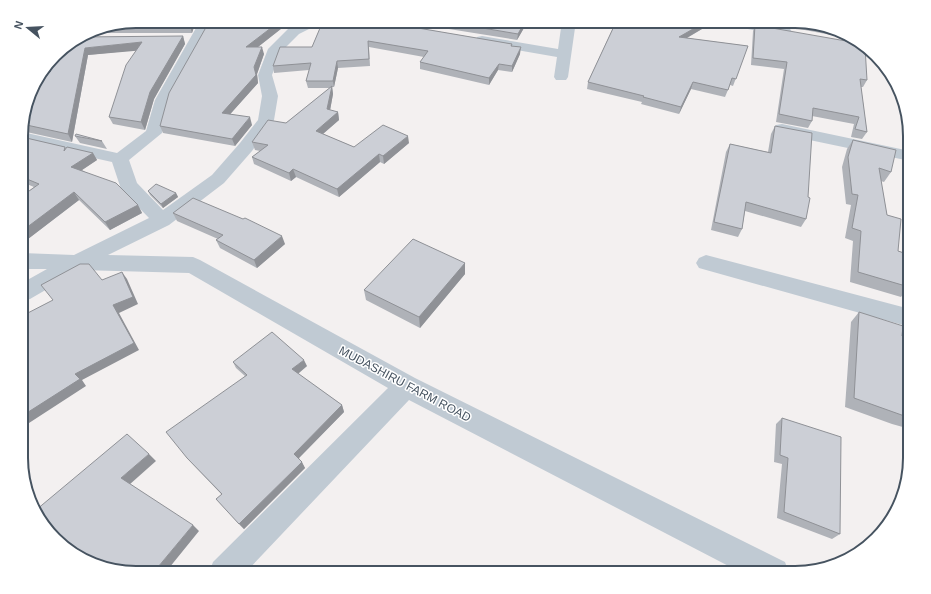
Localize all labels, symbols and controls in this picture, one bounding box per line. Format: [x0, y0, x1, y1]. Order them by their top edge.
north arrow [8, 8, 48, 48]
text: N [12, 19, 25, 31]
street label: MUDASHIRU FARM ROAD [337, 343, 474, 425]

